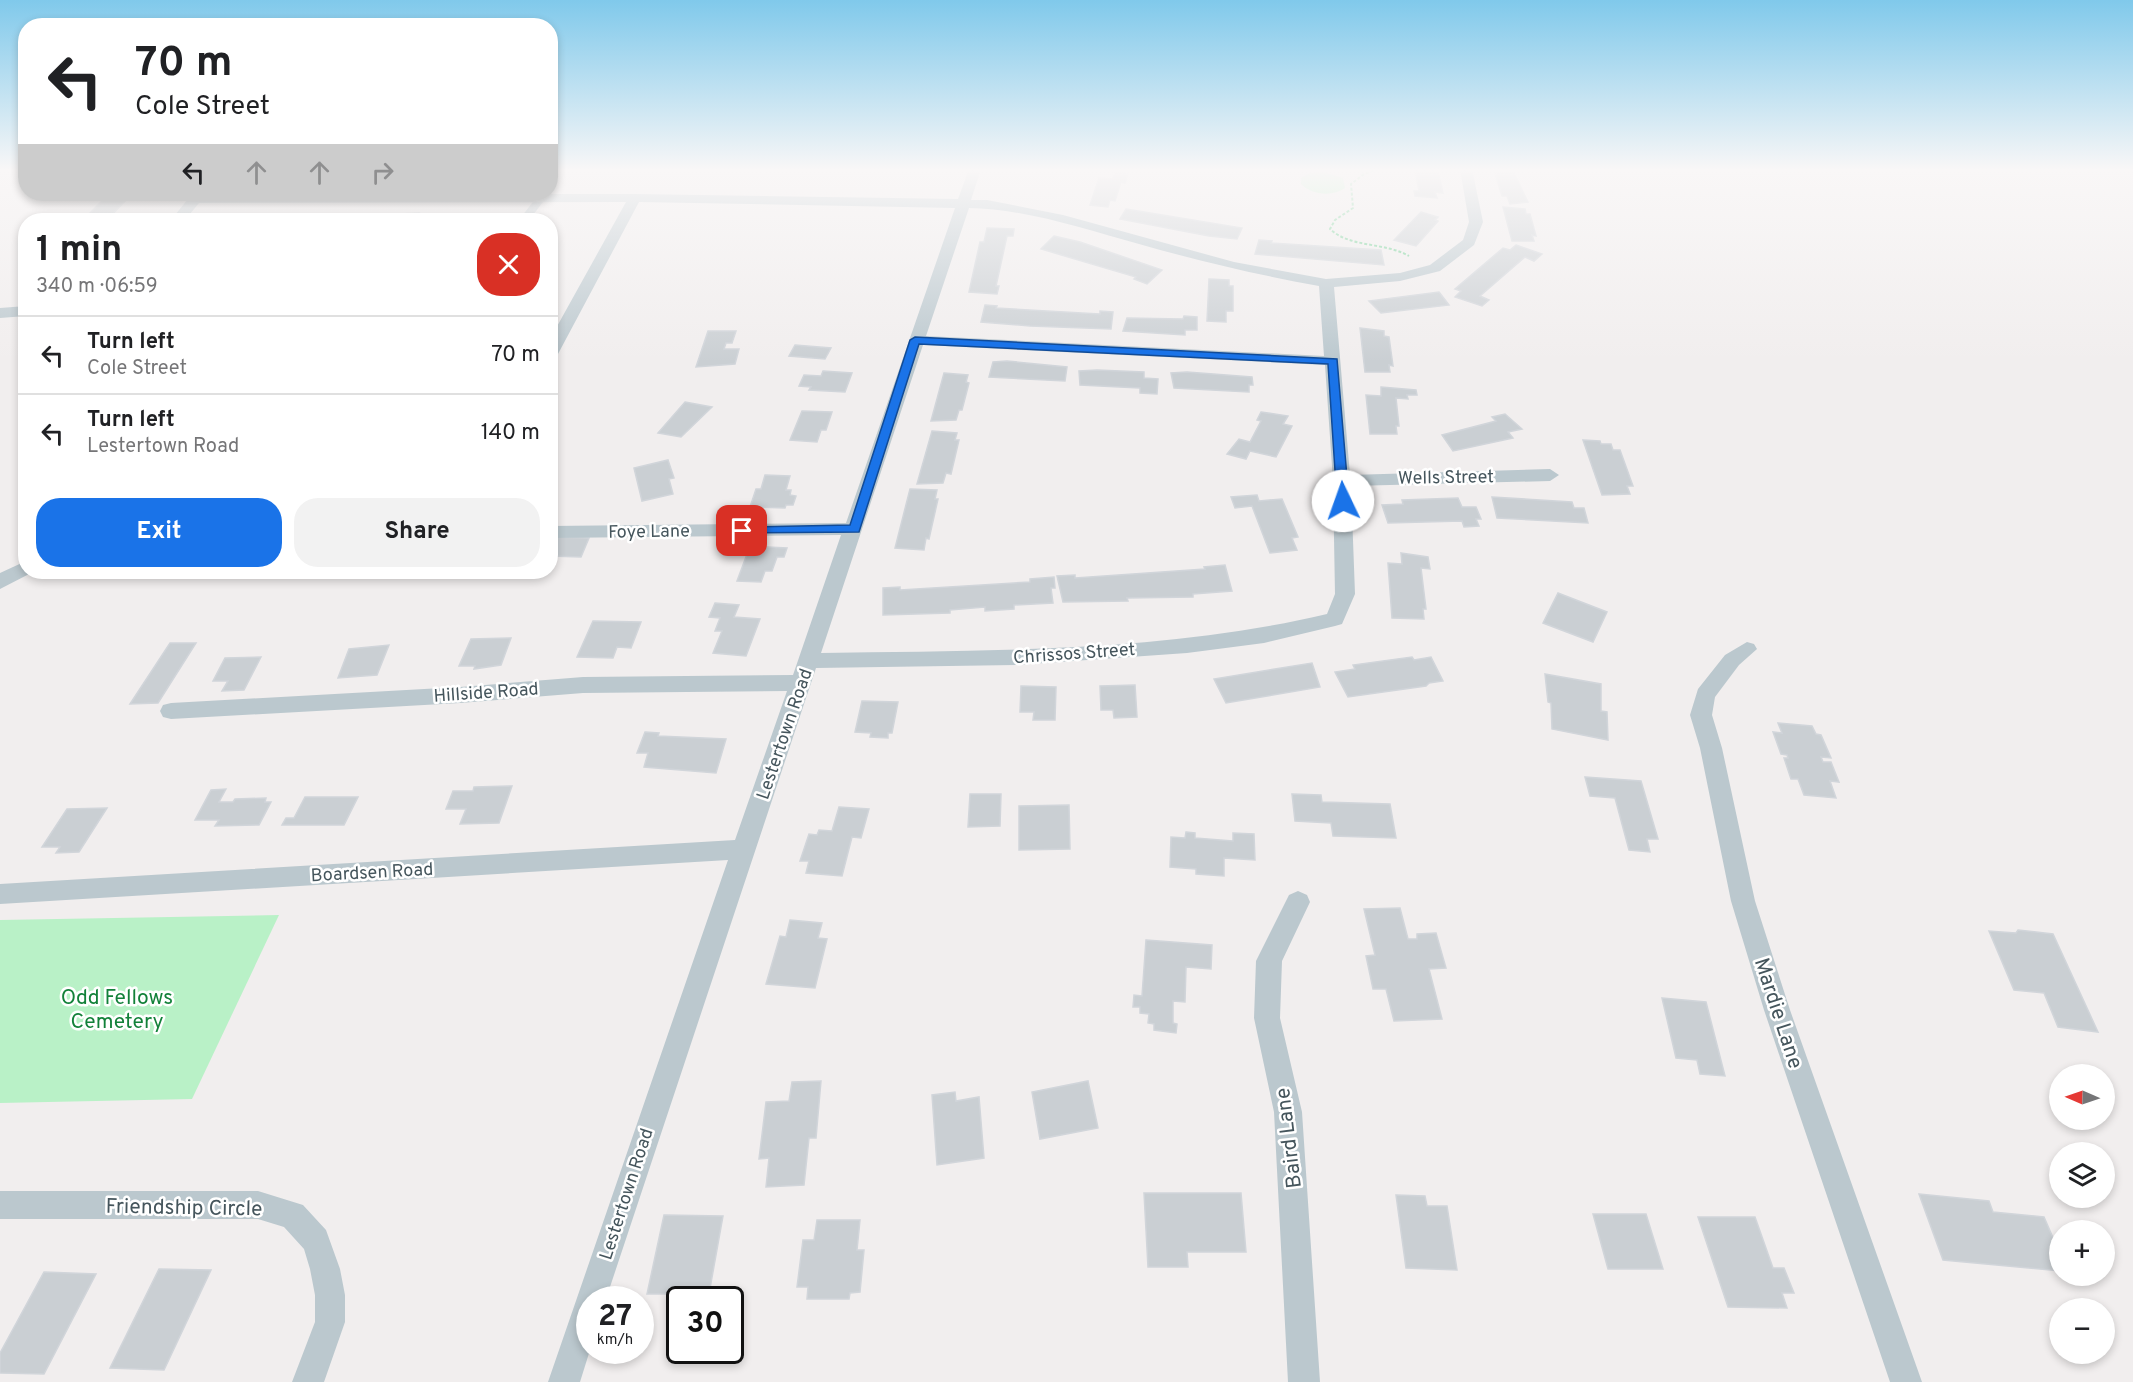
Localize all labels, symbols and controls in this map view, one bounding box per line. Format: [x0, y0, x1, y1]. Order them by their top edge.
text: 70 m [135, 38, 233, 91]
icon: left [36, 42, 114, 120]
text: Cole Street [135, 90, 270, 124]
icon: left [177, 156, 210, 189]
icon: ahead [240, 156, 273, 189]
icon: ahead [303, 156, 336, 189]
icon: right [366, 156, 399, 189]
text: 1 min [36, 228, 122, 274]
button: close [477, 233, 540, 296]
text: 340 m · 06:59 [36, 274, 158, 300]
text: Turn left [87, 329, 175, 356]
icon: left [36, 339, 69, 372]
text: 70 m [491, 342, 540, 369]
text: Cole Street [87, 356, 187, 382]
text: Turn left [87, 407, 175, 434]
icon: left [36, 417, 69, 450]
text: 140 m [481, 420, 540, 447]
text: Lestertown Road [87, 434, 239, 460]
street label: Wells Street [1398, 466, 1494, 491]
position arrow [1311, 469, 1375, 533]
button: Exit [36, 498, 282, 567]
button: Share [294, 498, 540, 567]
pin [716, 505, 767, 556]
icon: arrive [725, 514, 758, 547]
street label: Foye Lane [608, 520, 690, 545]
street label: Chrissos Street [1012, 639, 1136, 670]
street label: Lestertown Road [752, 666, 819, 803]
street label: Hillside Road [433, 678, 539, 709]
street label: Boardsen Road [310, 859, 434, 888]
street label: Mardie Lane [1747, 955, 1808, 1072]
park label: Odd Fellows Cemetery [61, 985, 173, 1036]
north arrow [2049, 1064, 2115, 1130]
map controls [2049, 1064, 2115, 1364]
street label: Baird Lane [1270, 1086, 1309, 1190]
street label: Lestertown Road [595, 1126, 660, 1263]
button: layers [2049, 1142, 2115, 1208]
street label: Friendship Circle [105, 1194, 263, 1223]
button: + [2049, 1220, 2115, 1286]
speed limit sign: 30 [666, 1286, 744, 1364]
button: − [2049, 1298, 2115, 1364]
text: 27 [598, 1299, 632, 1336]
text: km/h [597, 1331, 633, 1350]

